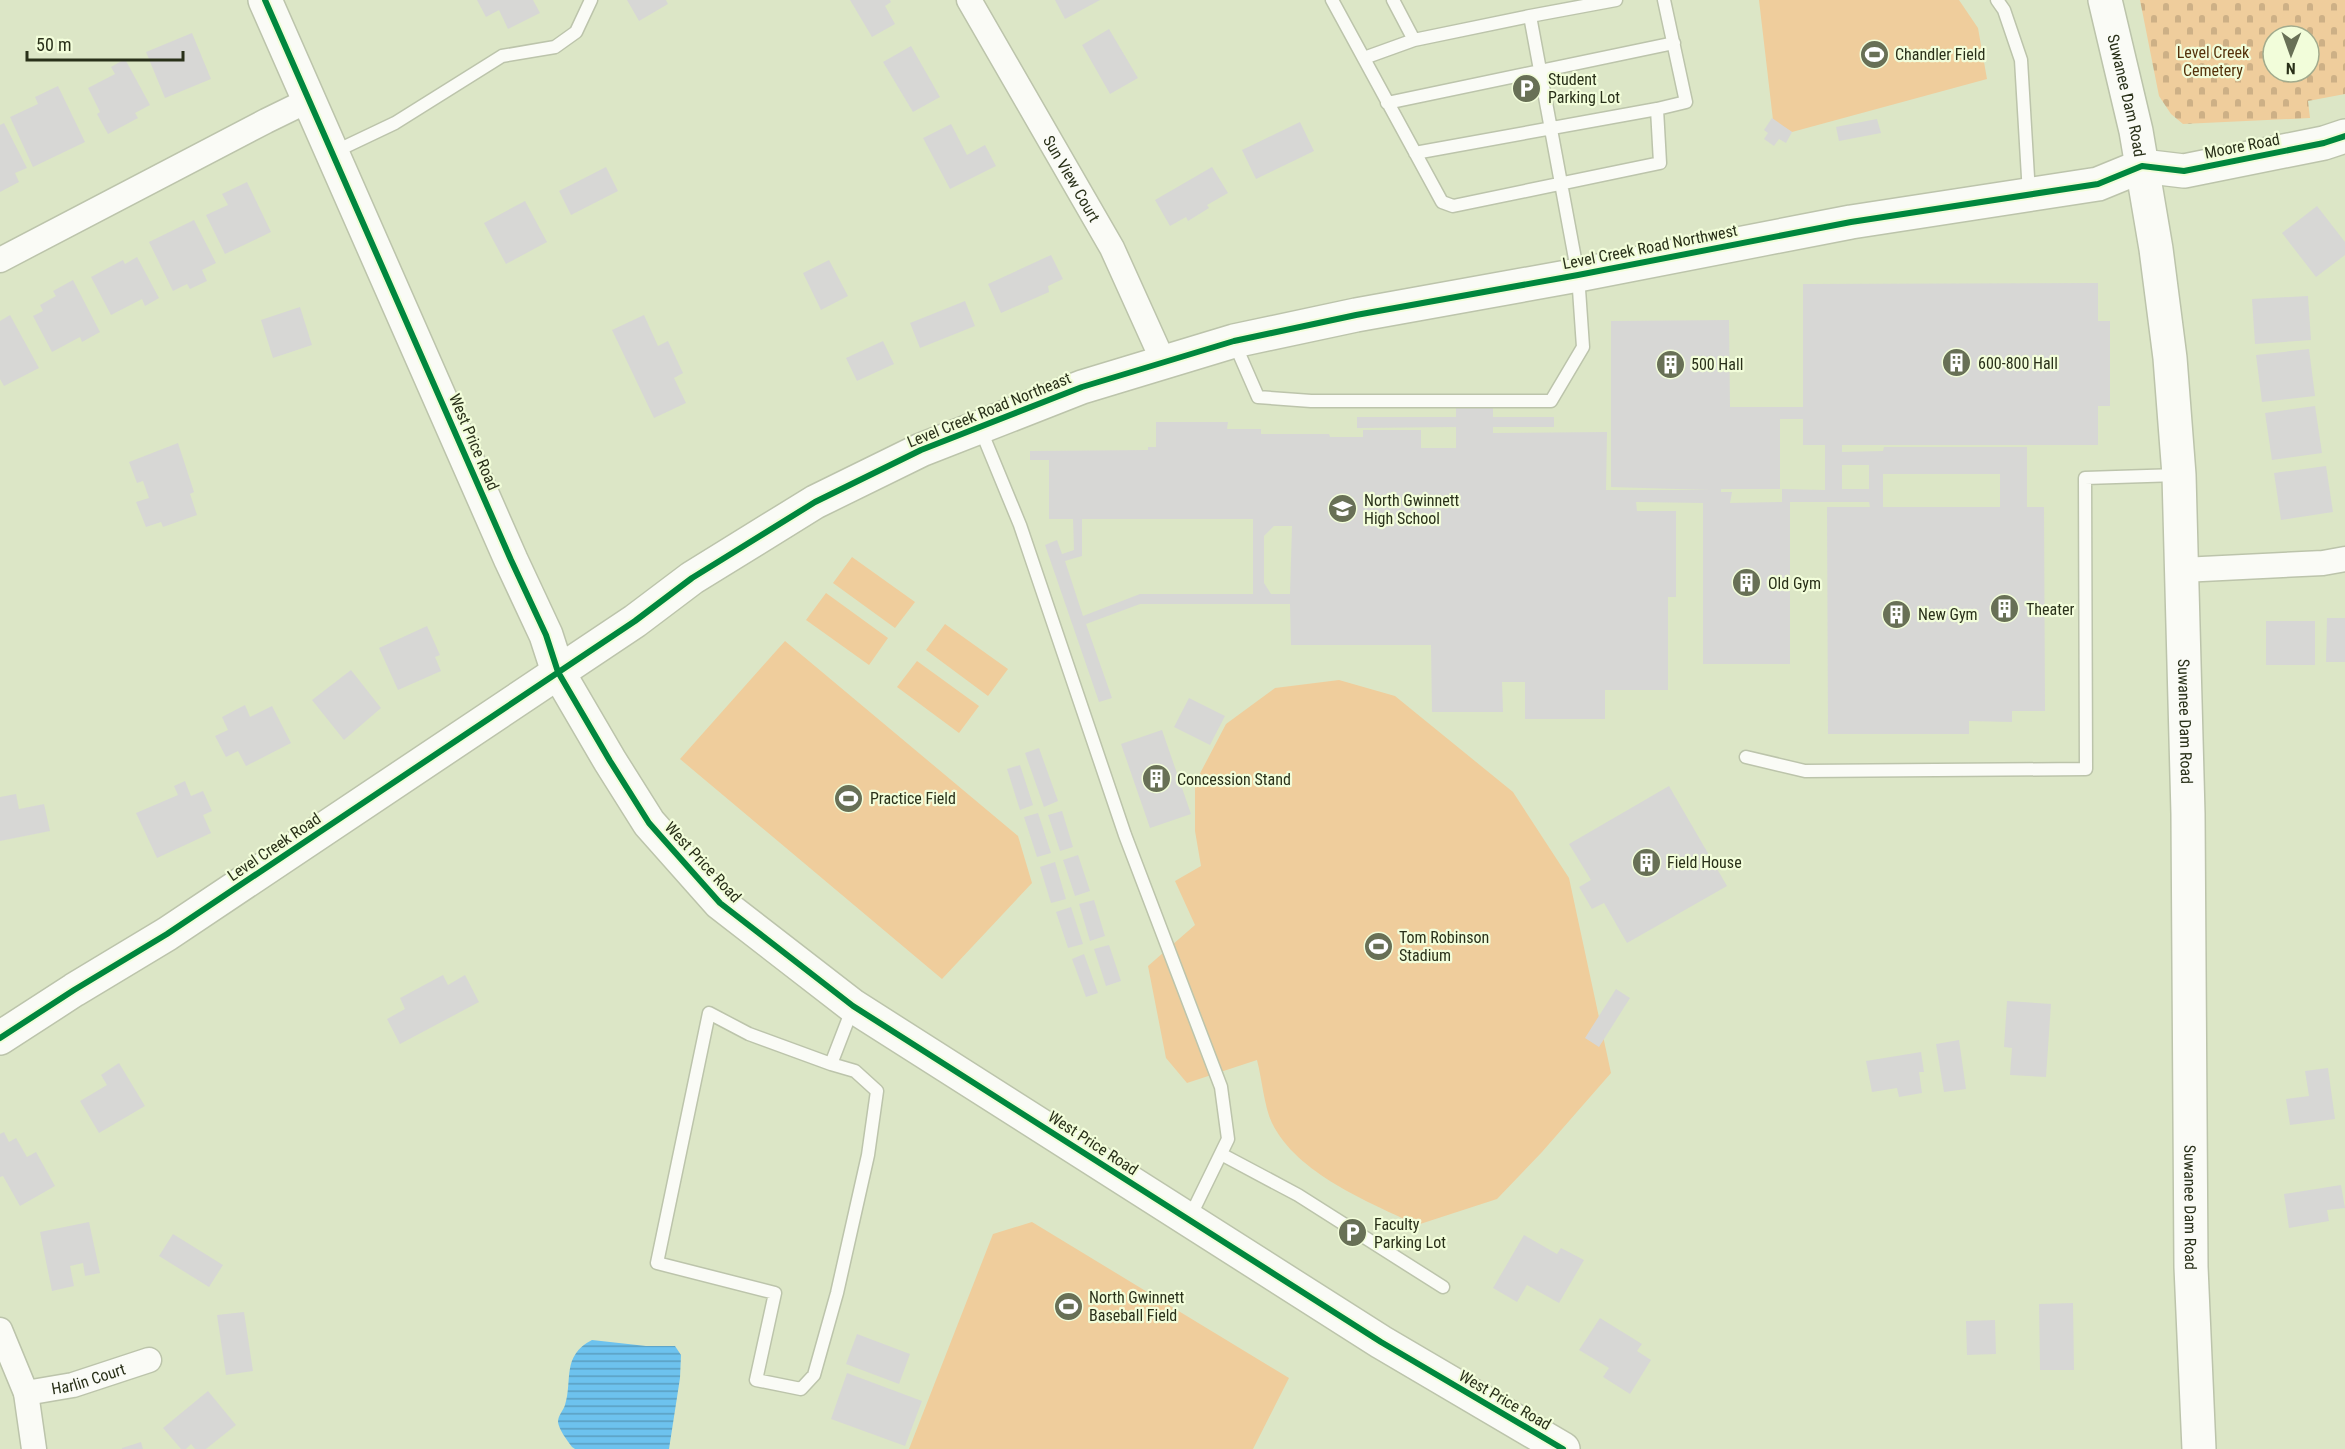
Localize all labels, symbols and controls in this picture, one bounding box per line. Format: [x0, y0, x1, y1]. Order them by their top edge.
scale bar [27, 24, 183, 62]
north arrow [2261, 24, 2321, 84]
street label: Suwanee Dam Road [2104, 32, 2150, 158]
text: 50 m [36, 34, 71, 55]
sports icon: Chandler Field [1858, 38, 1890, 70]
park label: Level Creek Cemetery [2177, 43, 2250, 80]
place label: Chandler Field [1895, 45, 1985, 64]
text: N [2286, 59, 2296, 78]
place label: Student Parking Lot [1548, 70, 1620, 107]
parking icon: Student Parking Lot [1511, 72, 1543, 104]
street label: Moore Road [2203, 129, 2281, 163]
street label: Sun View Court [1040, 132, 1104, 225]
street label: Level Creek Road Northwest [1561, 221, 1739, 273]
building icon: 600-800 Hall [1941, 347, 1973, 379]
building icon: 500 Hall [1654, 348, 1686, 380]
place label: 600-800 Hall [1978, 354, 2058, 373]
place label: 500 Hall [1691, 355, 1743, 374]
street label: Level Creek Road Northeast [904, 368, 1074, 452]
street label: West Price Road [445, 391, 503, 493]
place label: North Gwinnett High School [1364, 491, 1460, 528]
school or university icon: North Gwinnett High School [1327, 493, 1359, 525]
building icon: Old Gym [1731, 567, 1763, 599]
place label: Old Gym [1768, 574, 1821, 593]
building icon: Theater [1989, 593, 2021, 625]
building icon: New Gym [1881, 598, 1913, 630]
place label: Theater [2026, 600, 2074, 619]
place label: New Gym [1918, 605, 1978, 624]
street label: Suwanee Dam Road [2174, 659, 2197, 784]
building icon: Concession Stand [1140, 763, 1172, 795]
place label: Concession Stand [1177, 770, 1291, 789]
sports icon: Practice Field [833, 782, 865, 814]
place label: Practice Field [870, 789, 956, 808]
street label: Level Creek Road [224, 809, 324, 885]
street label: West Price Road [661, 818, 745, 906]
building icon: Field House [1630, 846, 1662, 878]
place label: Field House [1667, 853, 1742, 872]
place label: Tom Robinson Stadium [1399, 928, 1489, 965]
sports icon: Tom Robinson Stadium [1362, 930, 1394, 962]
street label: West Price Road [1045, 1107, 1141, 1179]
street label: Suwanee Dam Road [2181, 1145, 2201, 1270]
place label: Faculty Parking Lot [1374, 1215, 1446, 1252]
parking icon: Faculty Parking Lot [1337, 1217, 1369, 1249]
place label: North Gwinnett Baseball Field [1089, 1288, 1185, 1325]
sports icon: North Gwinnett Baseball Field [1052, 1290, 1084, 1322]
street label: Harlin Court [50, 1359, 128, 1398]
street label: West Price Road [1456, 1366, 1554, 1434]

